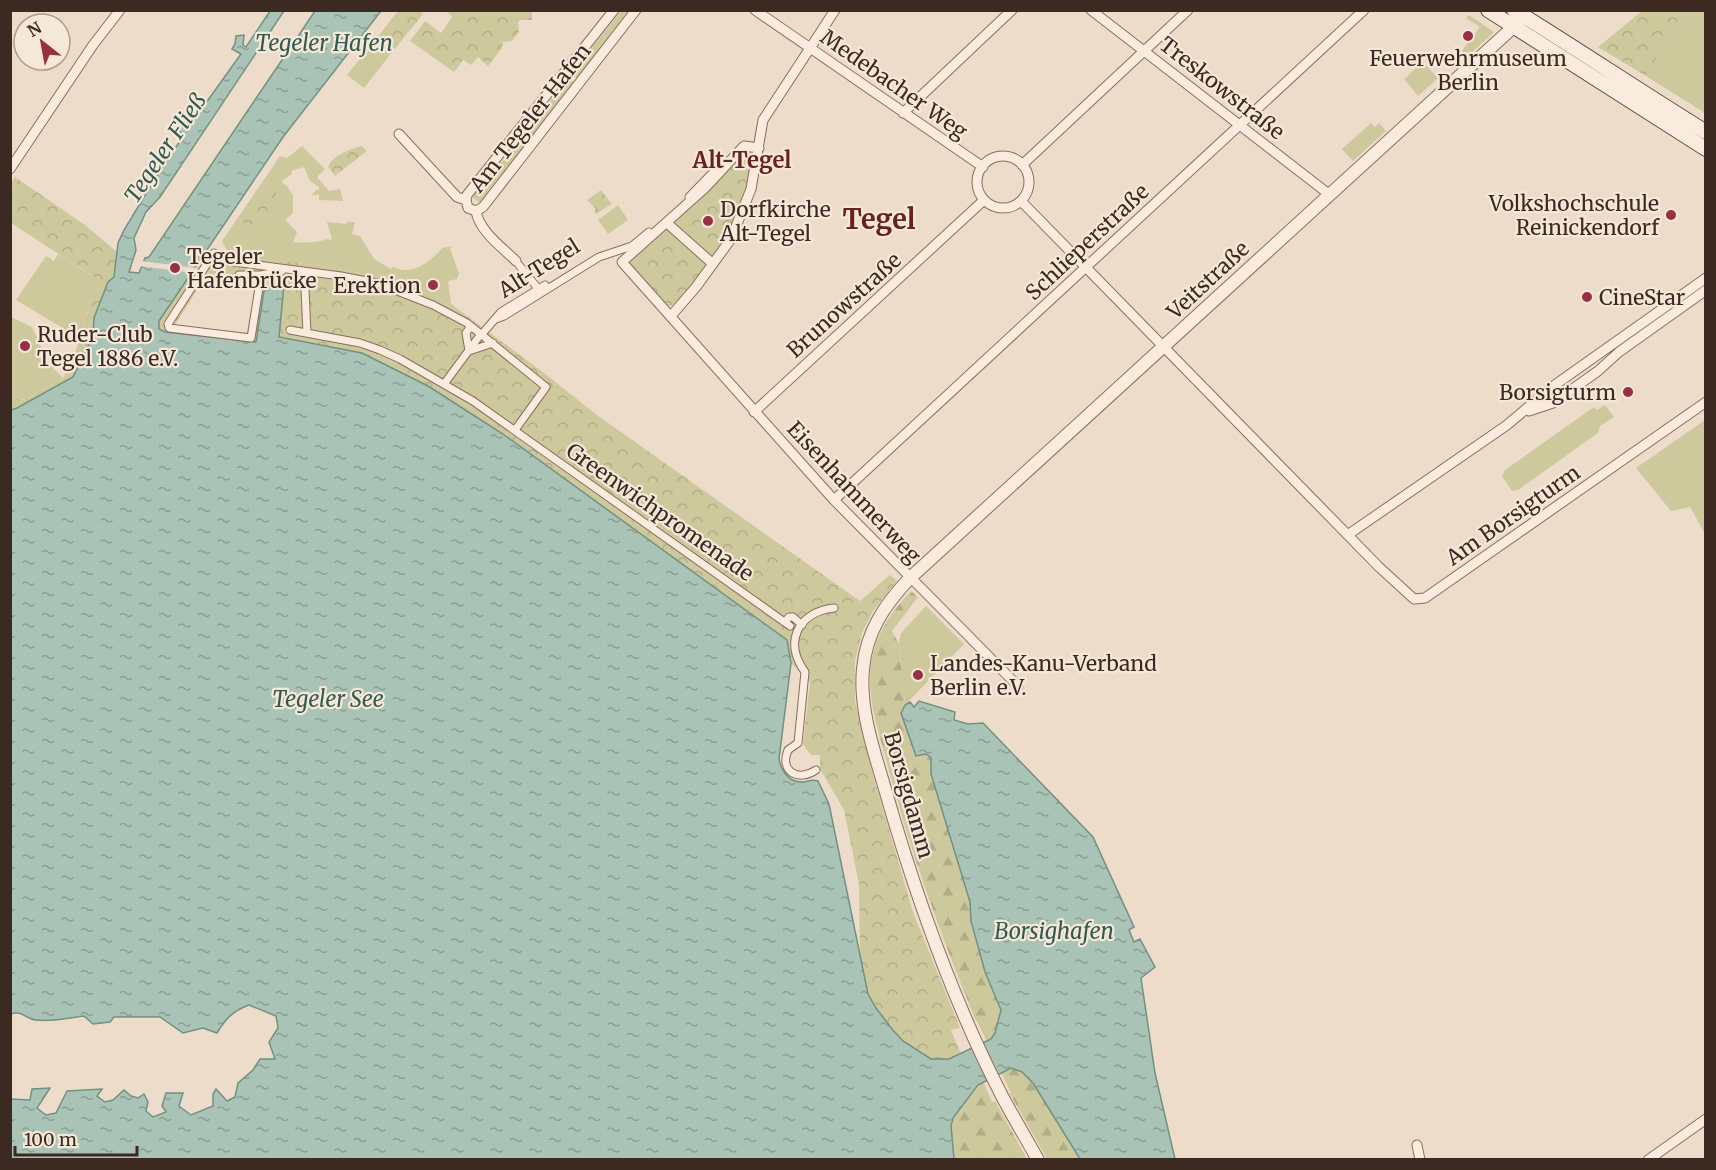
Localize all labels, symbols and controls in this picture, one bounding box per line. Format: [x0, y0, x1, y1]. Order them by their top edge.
north arrow [12, 12, 72, 72]
text: N [24, 17, 45, 41]
street label: Medebacher Weg [815, 23, 973, 145]
water label: Tegeler Hafen [255, 29, 393, 57]
marker: Feuerwehrmuseum Berlin [1461, 29, 1475, 43]
street label: Treskowstraße [1154, 31, 1290, 145]
street label: Am Tegeler Hafen [463, 38, 597, 199]
place label: Feuerwehrmuseum Berlin [1369, 45, 1567, 96]
water label: Tegeler Fließ [118, 88, 212, 208]
district label: Alt-Tegel [692, 146, 791, 174]
street label: Schlieperstraße [1020, 178, 1154, 306]
place label: Volkshochschule Reinickendorf [1488, 190, 1660, 241]
place label: Dorfkirche Alt-Tegel [719, 196, 831, 247]
district label: Tegel [842, 202, 916, 236]
marker: Volkshochschule Reinickendorf [1664, 208, 1678, 222]
marker: Dorfkirche Alt-Tegel [701, 214, 715, 228]
street label: Alt-Tegel [492, 232, 585, 304]
street label: Veitstraße [1161, 235, 1255, 326]
place label: Tegeler Hafenbrücke [187, 243, 317, 294]
street label: Brunowstraße [781, 247, 907, 363]
marker: Tegeler Hafenbrücke [168, 261, 182, 275]
place label: Erektion [333, 272, 421, 299]
marker: Erektion [426, 278, 440, 292]
place label: CineStar [1599, 284, 1685, 311]
marker: CineStar [1580, 290, 1594, 304]
place label: Ruder-Club Tegel 1886 e.V. [37, 321, 178, 372]
marker: Ruder-Club Tegel 1886 e.V. [18, 339, 32, 353]
place label: Borsigturm [1499, 379, 1616, 406]
marker: Borsigturm [1621, 385, 1635, 399]
street label: Eisenhammerweg [781, 415, 927, 569]
street label: Greenwichpromenade [561, 437, 759, 587]
street label: Am Borsigturm [1440, 459, 1585, 572]
place label: Landes-Kanu-Verband Berlin e.V. [930, 650, 1157, 701]
marker: Landes-Kanu-Verband Berlin e.V. [911, 668, 925, 682]
water label: Tegeler See [272, 685, 384, 713]
street label: Borsigdamm [878, 728, 940, 862]
water label: Borsighafen [994, 917, 1114, 945]
scale bar [15, 1119, 136, 1157]
text: 100 m [24, 1128, 77, 1151]

